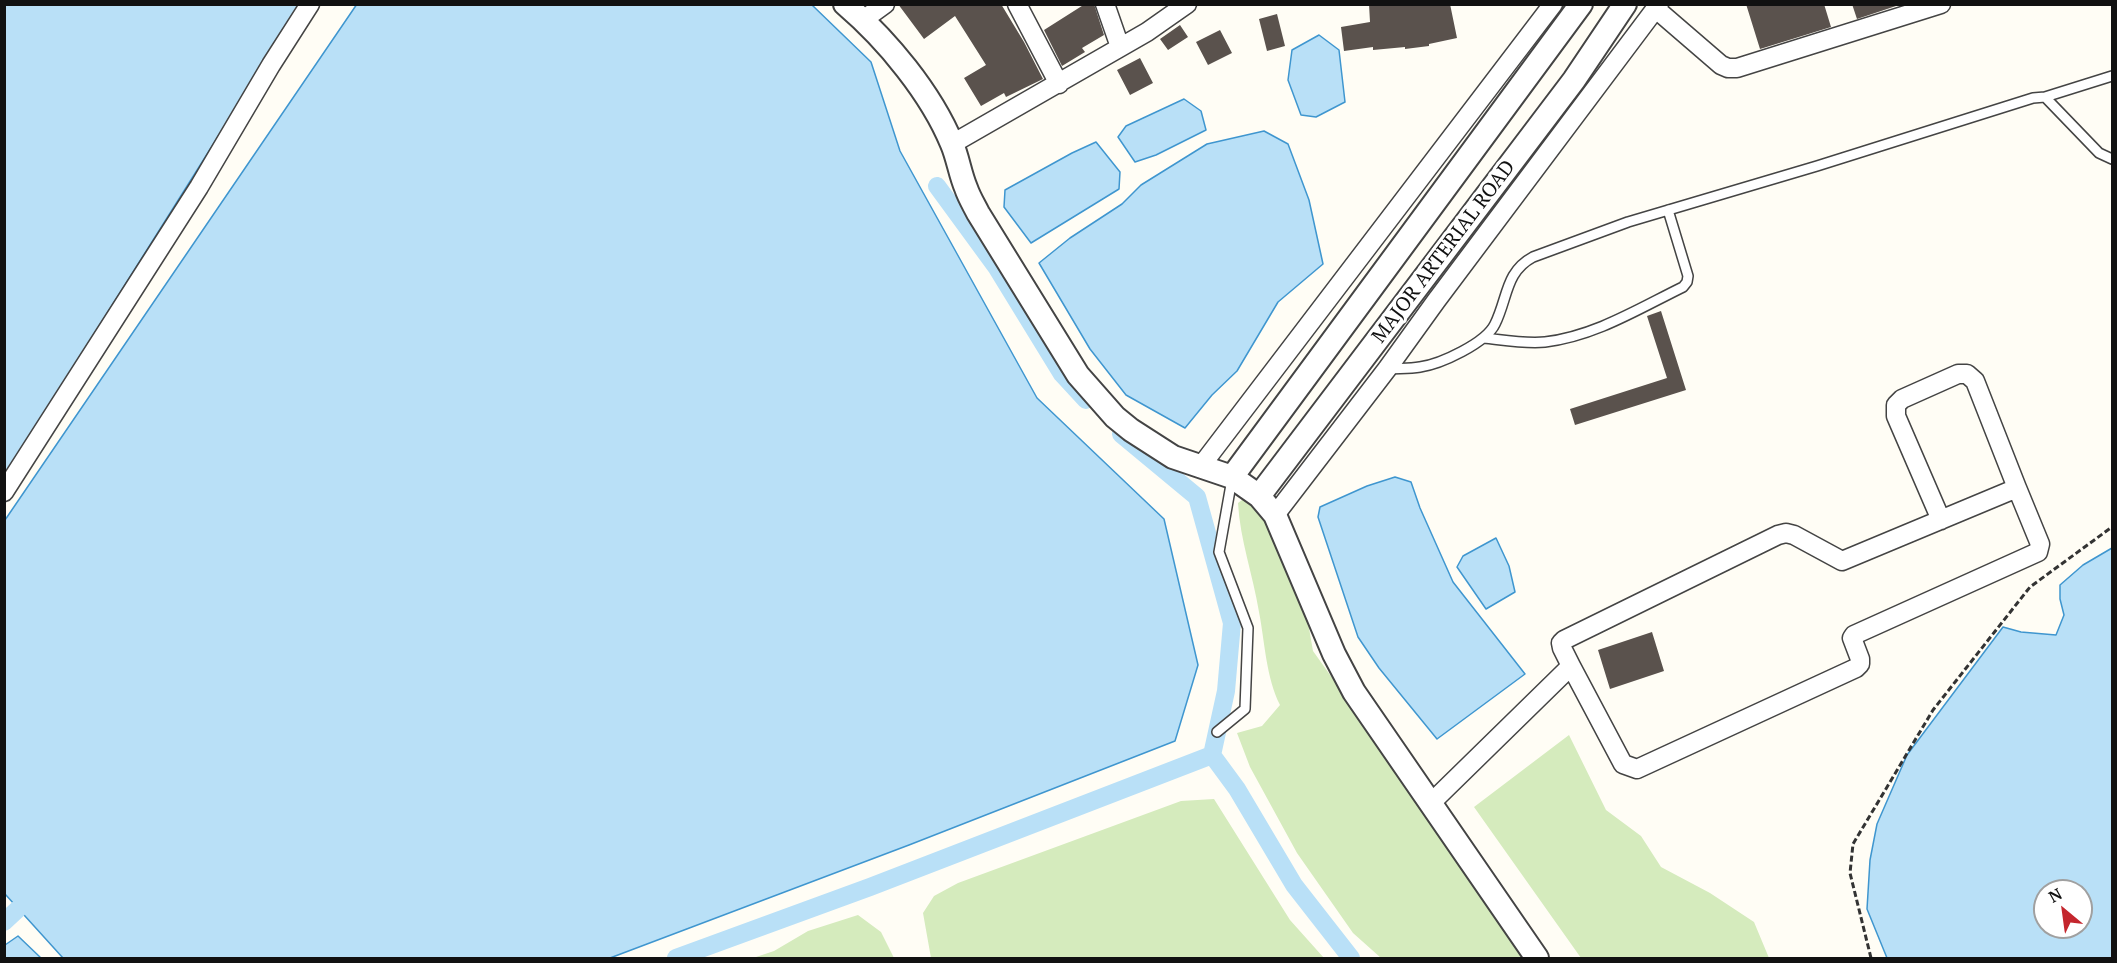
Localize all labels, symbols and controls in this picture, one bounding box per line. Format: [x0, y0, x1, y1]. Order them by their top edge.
street label: MAJOR ARTERIAL ROAD [1367, 156, 1521, 348]
north arrow [2033, 879, 2093, 939]
text: N [2045, 882, 2066, 908]

